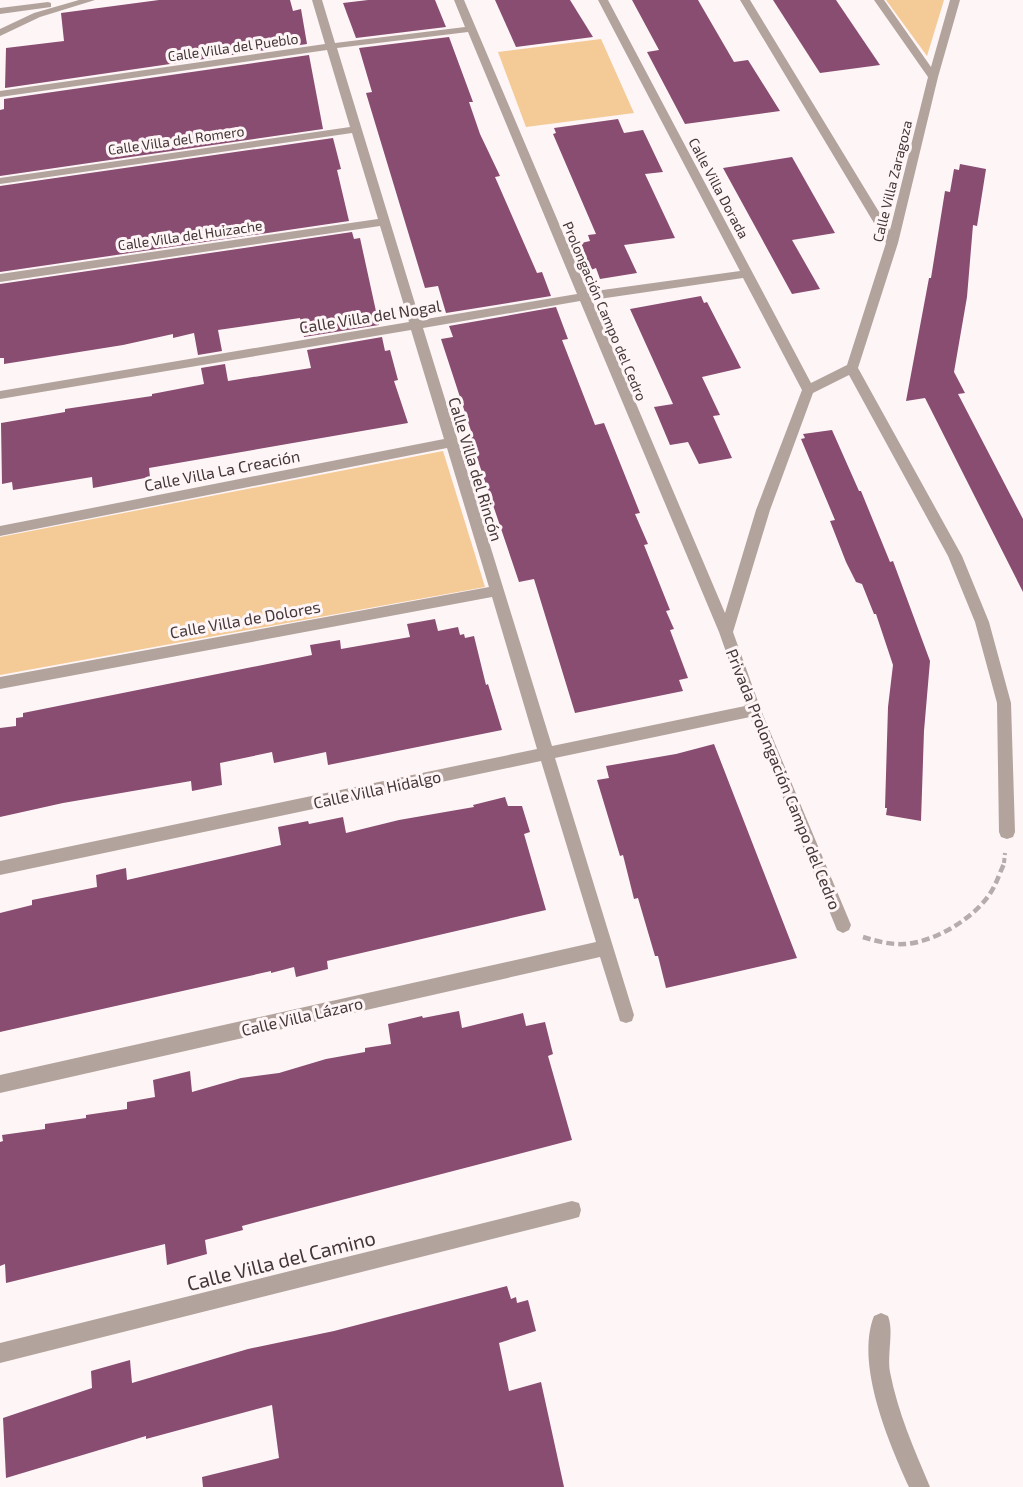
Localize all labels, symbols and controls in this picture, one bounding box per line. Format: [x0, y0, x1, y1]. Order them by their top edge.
street label: Calle Villa del Pueblo [167, 29, 299, 65]
street label: Calle Villa Zaragoza [869, 118, 915, 244]
street label: Calle Villa del Romero [107, 122, 245, 158]
street label: Calle Villa Dorada [685, 135, 753, 241]
street label: Calle Villa del Huizache [117, 216, 263, 254]
street label: Prolongación Campo del Cedro [559, 219, 651, 403]
street label: Calle Villa del Nogal [298, 295, 442, 337]
street label: Calle Villa del Rincón [445, 395, 507, 543]
street label: Calle Villa La Creación [143, 446, 301, 494]
street label: Calle Villa de Dolores [168, 596, 322, 642]
street label: Privada Prolongación Campo del Cedro [723, 646, 845, 912]
street label: Calle Villa Hidalgo [311, 766, 443, 812]
street label: Calle Villa Lázaro [239, 993, 365, 1039]
street label: Calle Villa del Camino [184, 1225, 378, 1295]

